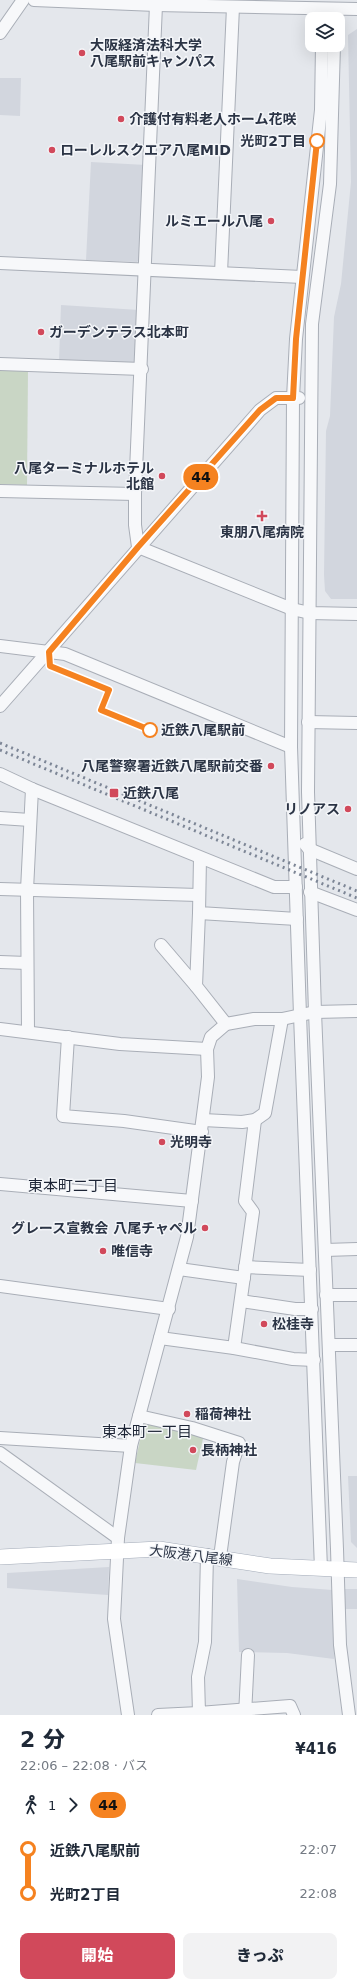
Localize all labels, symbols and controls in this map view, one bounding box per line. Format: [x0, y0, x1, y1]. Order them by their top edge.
map controls [305, 12, 345, 52]
button: layers [305, 12, 345, 52]
place label: 大阪経済法科大学 八尾駅前キャンパス [90, 37, 216, 69]
marker: 大阪経済法科大学 八尾駅前キャンパス [77, 48, 87, 58]
place label: 介護付有料老人ホーム花咲 [129, 111, 297, 127]
marker: 介護付有料老人ホーム花咲 [116, 114, 126, 124]
place label: 光町2丁目 [240, 133, 306, 149]
marker: 光町2丁目 [309, 133, 325, 149]
place label: ローレルスクエア八尾MID [60, 142, 231, 158]
marker: ローレルスクエア八尾MID [47, 145, 57, 155]
place label: ルミエール八尾 [165, 213, 263, 229]
marker: ルミエール八尾 [266, 216, 276, 226]
place label: ガーデンテラス北本町 [49, 324, 189, 340]
marker: ガーデンテラス北本町 [36, 327, 46, 337]
place label: 八尾ターミナルホテル 北館 [14, 460, 154, 492]
line badge: 44 [183, 464, 219, 490]
text: 44 [191, 469, 211, 485]
marker: 八尾ターミナルホテル 北館 [157, 471, 167, 481]
marker: 東朋八尾病院 [256, 510, 268, 522]
place label: 東朋八尾病院 [220, 524, 304, 540]
marker: 近鉄八尾駅前 [142, 722, 158, 738]
place label: 近鉄八尾駅前 [161, 722, 245, 738]
place label: 八尾警察署近鉄八尾駅前交番 [81, 758, 263, 774]
marker: 八尾警察署近鉄八尾駅前交番 [266, 761, 276, 771]
place label: 近鉄八尾 [123, 785, 179, 801]
marker: 近鉄八尾 [108, 787, 120, 799]
place label: リノアス [284, 801, 340, 817]
marker: リノアス [343, 804, 353, 814]
place label: 光明寺 [170, 1134, 212, 1150]
marker: 光明寺 [157, 1137, 167, 1147]
district label: 東本町二丁目 [28, 1177, 118, 1195]
place label: グレース宣教会 八尾チャペル [11, 1220, 197, 1236]
marker: グレース宣教会 八尾チャペル [200, 1223, 210, 1233]
place label: 唯信寺 [111, 1243, 153, 1259]
marker: 唯信寺 [98, 1246, 108, 1256]
place label: 松桂寺 [272, 1316, 314, 1332]
marker: 松桂寺 [259, 1319, 269, 1329]
place label: 稲荷神社 [195, 1406, 251, 1422]
marker: 稲荷神社 [182, 1409, 192, 1419]
district label: 東本町一丁目 [102, 1423, 192, 1441]
place label: 長柄神社 [201, 1442, 257, 1458]
marker: 長柄神社 [188, 1445, 198, 1455]
street label: 大阪港八尾線 [148, 1542, 234, 1568]
text: 2 分 [20, 1727, 65, 1752]
text: ¥416 [295, 1740, 337, 1758]
text: 22:06 – 22:08 · バス [20, 1758, 148, 1773]
icon: walk [20, 1794, 42, 1816]
icon: forward [62, 1794, 84, 1816]
text: 44 [98, 1797, 118, 1813]
text: 1 [48, 1798, 56, 1813]
text: 近鉄八尾駅前 [50, 1842, 140, 1860]
text: 22:07 [300, 1842, 337, 1857]
text: 光町2丁目 [50, 1886, 120, 1904]
text: 22:08 [300, 1886, 337, 1901]
button: 開始 [20, 1933, 175, 1979]
button: きっぷ [183, 1933, 337, 1979]

